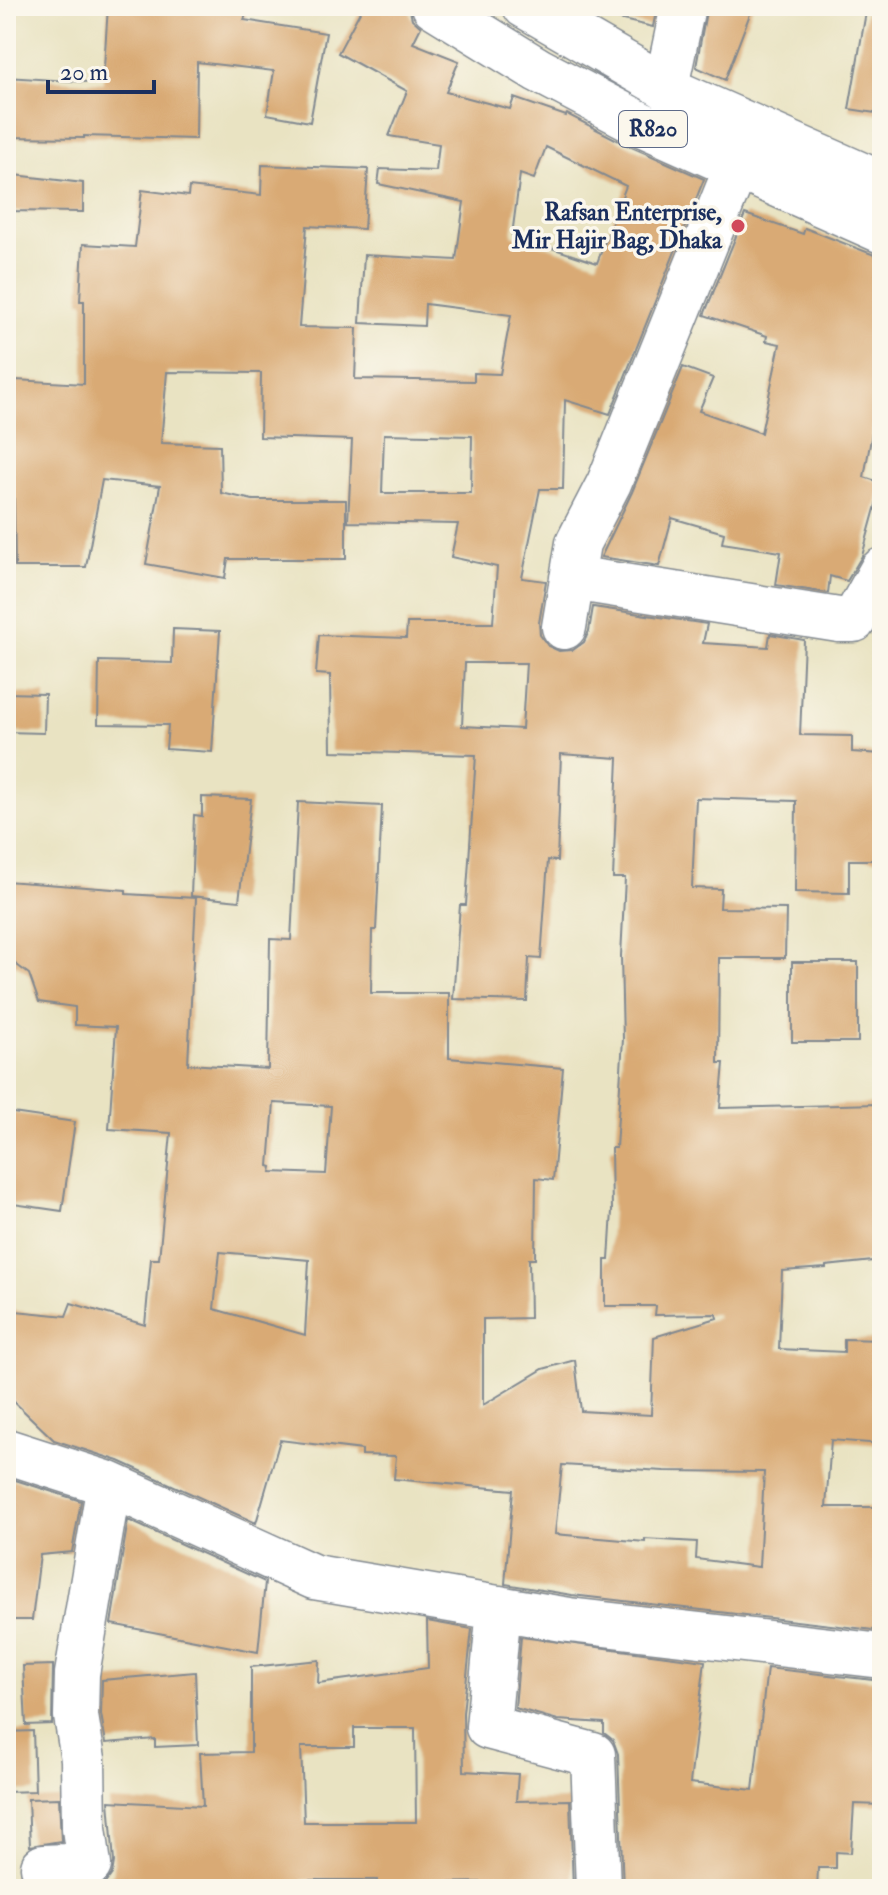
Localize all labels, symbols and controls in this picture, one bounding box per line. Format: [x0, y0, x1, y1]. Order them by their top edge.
scale bar [48, 44, 154, 94]
text: 20 m [60, 57, 109, 88]
road number: R820 [619, 111, 687, 147]
place label: Rafsan Enterprise, Mir Hajir Bag, Dhaka [511, 197, 723, 256]
marker: Rafsan Enterprise, Mir Hajir Bag, Dhaka [729, 217, 747, 235]

